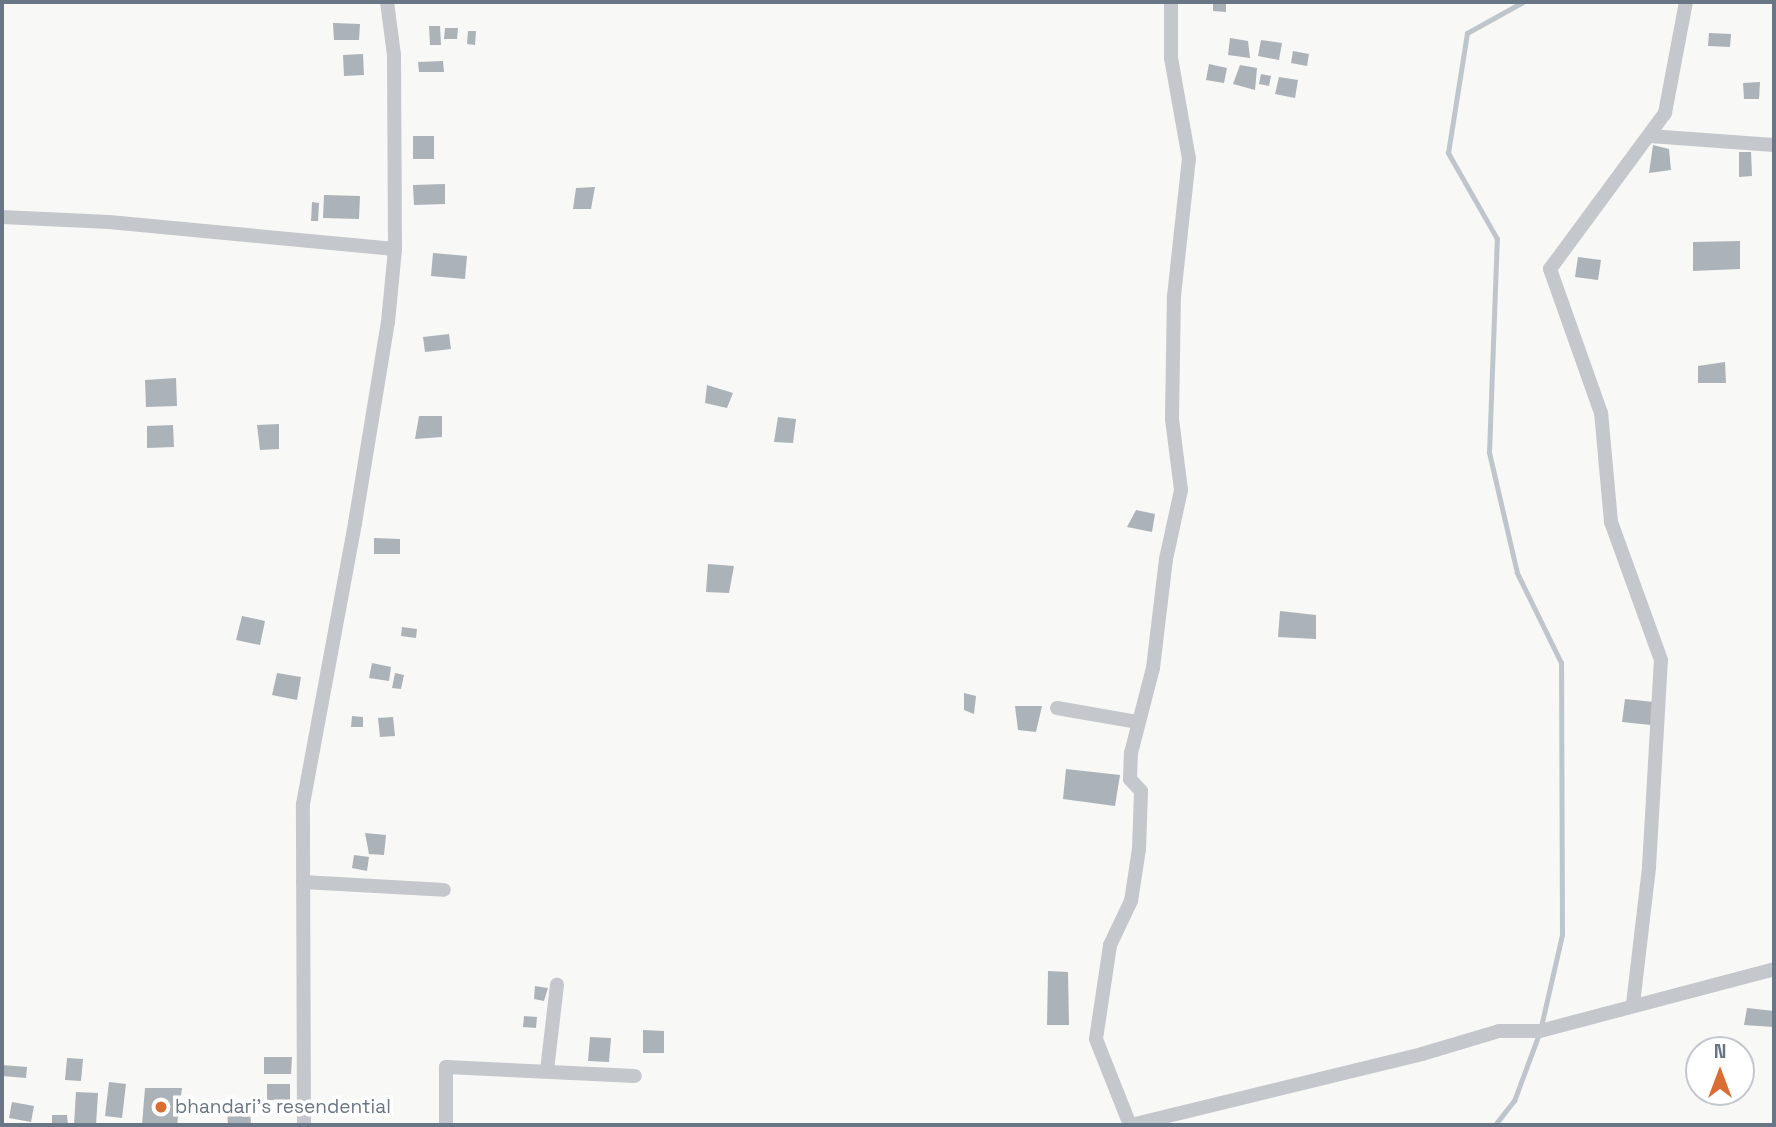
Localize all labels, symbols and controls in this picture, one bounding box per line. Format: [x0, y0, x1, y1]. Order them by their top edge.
north arrow [1685, 1036, 1755, 1106]
text: N [1714, 1039, 1726, 1064]
place label: bhandari's resendential [175, 1096, 391, 1118]
marker: bhandari's resendential [153, 1099, 169, 1115]

